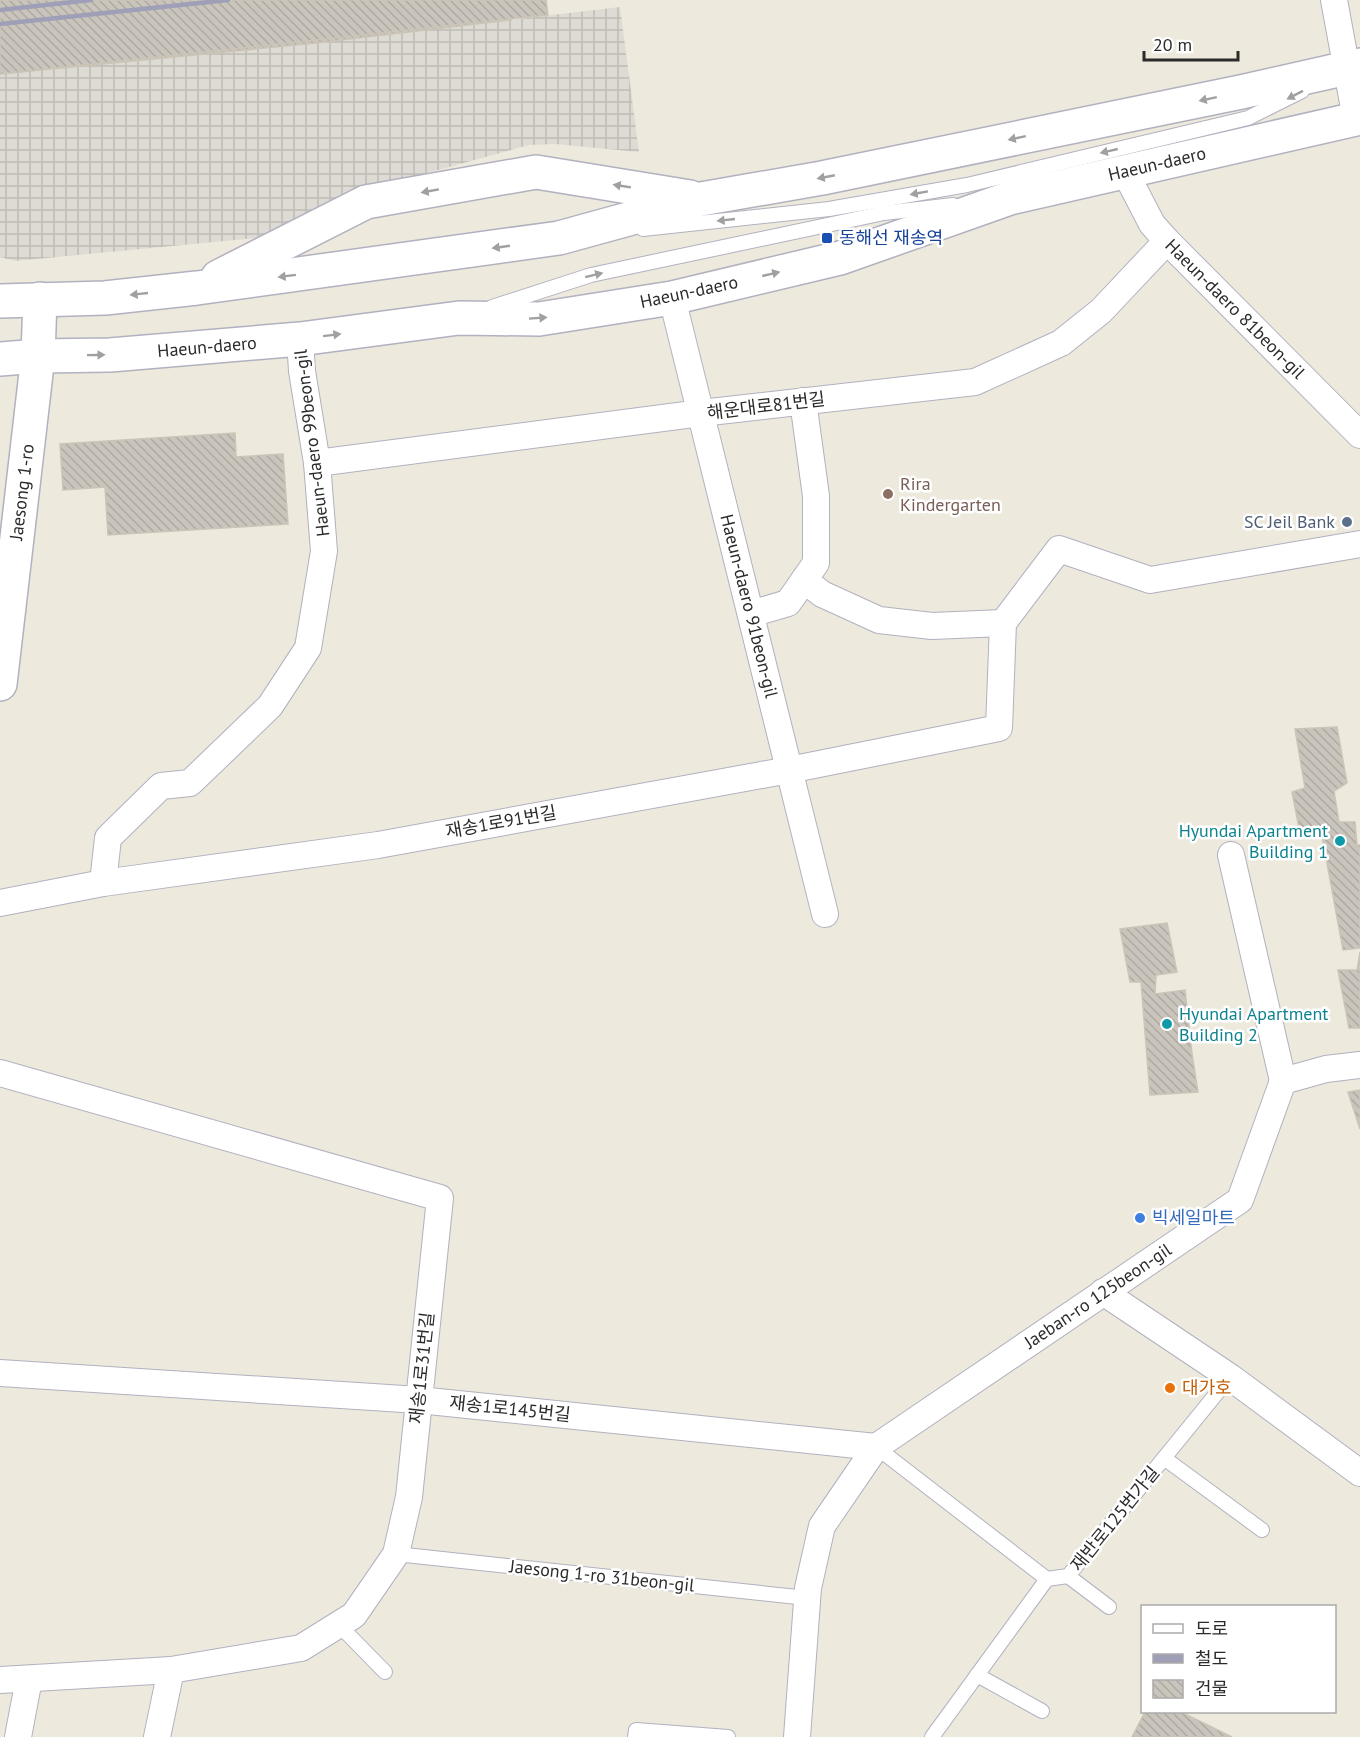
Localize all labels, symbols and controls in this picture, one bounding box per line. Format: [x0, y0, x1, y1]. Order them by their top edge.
scale bar [1144, 24, 1238, 62]
text: 20 m [1153, 33, 1192, 56]
one-way arrow [1286, 90, 1303, 99]
one-way arrow [1199, 94, 1217, 104]
one-way arrow [1007, 134, 1026, 143]
street label: Haeun-daero [1106, 141, 1208, 186]
one-way arrow [1100, 147, 1119, 156]
one-way arrow [816, 173, 835, 182]
one-way arrow [613, 181, 632, 190]
one-way arrow [420, 187, 439, 196]
one-way arrow [909, 189, 928, 198]
one-way arrow [716, 215, 735, 225]
place label: 동해선 재송역 [839, 226, 943, 249]
marker: 동해선 재송역 [820, 231, 834, 245]
street label: Haeun-daero 81beon-gil [1161, 234, 1311, 384]
one-way arrow [492, 242, 511, 251]
one-way arrow [585, 269, 604, 279]
one-way arrow [762, 269, 780, 279]
street label: Haeun-daero [638, 270, 740, 313]
one-way arrow [278, 272, 297, 281]
one-way arrow [129, 289, 148, 299]
one-way arrow [529, 313, 548, 323]
one-way arrow [323, 330, 342, 339]
street label: Haeun-daero [156, 331, 258, 362]
street label: Haeun-daero 99beon-gil [289, 347, 334, 538]
one-way arrow [87, 350, 106, 360]
street label: 해운대로81번길 [705, 387, 826, 424]
street label: Jaesong 1-ro [4, 442, 39, 542]
place label: Rira Kindergarten [900, 472, 1001, 516]
marker: Rira Kindergarten [881, 487, 895, 501]
place label: SC Jeil Bank [1244, 510, 1335, 533]
street label: Haeun-daero 91beon-gil [716, 512, 784, 701]
marker: SC Jeil Bank [1340, 515, 1354, 529]
street label: 재송1로91번길 [444, 800, 558, 843]
place label: Hyundai Apartment Building 1 [1179, 819, 1328, 863]
marker: Hyundai Apartment Building 1 [1333, 834, 1347, 848]
place label: Hyundai Apartment Building 2 [1179, 1002, 1328, 1046]
marker: Hyundai Apartment Building 2 [1160, 1017, 1174, 1031]
place label: 빅세일마트 [1152, 1206, 1235, 1229]
marker: 빅세일마트 [1133, 1211, 1147, 1225]
street label: Jaeban-ro 125beon-gil [1019, 1237, 1176, 1354]
street label: 재송1로31번길 [404, 1311, 439, 1425]
place label: 대가호 [1182, 1376, 1232, 1399]
marker: 대가호 [1163, 1381, 1177, 1395]
street label: 재송1로145번길 [448, 1391, 572, 1426]
street label: 재반로125번가길 [1065, 1461, 1164, 1576]
street label: Jaesong 1-ro 31beon-gil [507, 1554, 696, 1597]
legend [1141, 1605, 1336, 1713]
text: 도로 [1195, 1617, 1228, 1640]
text: 철도 [1195, 1647, 1228, 1670]
text: 건물 [1195, 1677, 1228, 1700]

